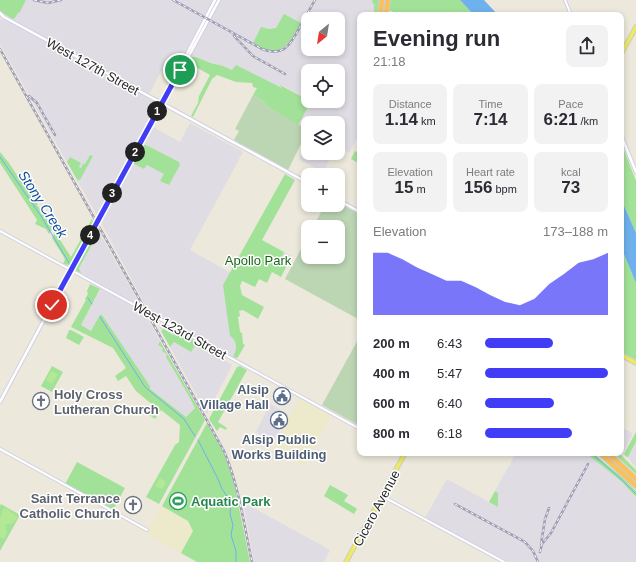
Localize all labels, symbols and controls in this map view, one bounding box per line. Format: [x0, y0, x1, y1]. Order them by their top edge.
north arrow [301, 12, 345, 56]
map controls [301, 12, 345, 264]
button: share [566, 25, 608, 67]
text: Evening run [373, 26, 500, 51]
street label: West 127th Street [44, 35, 142, 98]
pin [163, 53, 197, 87]
text: 21:18 [373, 54, 406, 69]
icon: arrive [169, 59, 191, 81]
button: locate [301, 64, 345, 108]
text: Distance [389, 98, 432, 110]
text: Time [478, 98, 503, 110]
text: Pace [558, 98, 583, 110]
pin: 1 [147, 101, 167, 121]
text: 1 [154, 105, 160, 117]
text: 1.14 [385, 110, 418, 129]
text: 7:14 [473, 110, 508, 129]
text: 6:21 [543, 110, 577, 129]
text: km [418, 115, 436, 127]
text: /km [577, 115, 598, 127]
button: layers [301, 116, 345, 160]
pin: 2 [125, 142, 145, 162]
text: 2 [132, 146, 138, 158]
text: Elevation [388, 166, 433, 178]
text: Heart rate [466, 166, 515, 178]
text: kcal [561, 166, 581, 178]
water label: Stony Creek [15, 167, 71, 241]
button: + [301, 168, 345, 212]
text: 15 [395, 178, 414, 197]
text: 156 [464, 178, 492, 197]
text: 73 [561, 178, 580, 197]
pin: 3 [102, 183, 122, 203]
text: m [414, 183, 426, 195]
text: bpm [492, 183, 517, 195]
text: 3 [109, 187, 115, 199]
button: − [301, 220, 345, 264]
text: Elevation [373, 224, 426, 239]
text: 173–188 m [543, 224, 608, 239]
pin: 4 [80, 225, 100, 245]
text: 4 [87, 229, 93, 241]
park label: Apollo Park [225, 253, 292, 268]
pin [35, 288, 69, 322]
icon: check [41, 294, 63, 316]
street label: West 123rd Street [130, 299, 229, 363]
text: 200 m [373, 336, 410, 351]
text: 6:43 [437, 336, 462, 351]
text: 400 m [373, 366, 410, 381]
text: 5:47 [437, 366, 462, 381]
place label: Alsip Village Hall [200, 382, 269, 412]
public building icon: Alsip Village Hall [272, 386, 292, 406]
place label: Holy Cross Lutheran Church [54, 387, 159, 417]
church icon: Holy Cross Lutheran Church [31, 391, 51, 411]
text: 600 m [373, 396, 410, 411]
text: 6:40 [437, 396, 462, 411]
public building icon: Alsip Public Works Building [269, 410, 289, 430]
text: 800 m [373, 426, 410, 441]
text: 6:18 [437, 426, 462, 441]
place label: Alsip Public Works Building [231, 432, 327, 462]
street label: Cicero Avenue [350, 467, 403, 549]
place label: Saint Terrance Catholic Church [20, 491, 120, 521]
sports icon: Aquatic Park [168, 491, 188, 511]
place label: Aquatic Park [191, 494, 271, 509]
church icon: Saint Terrance Catholic Church [123, 495, 143, 515]

